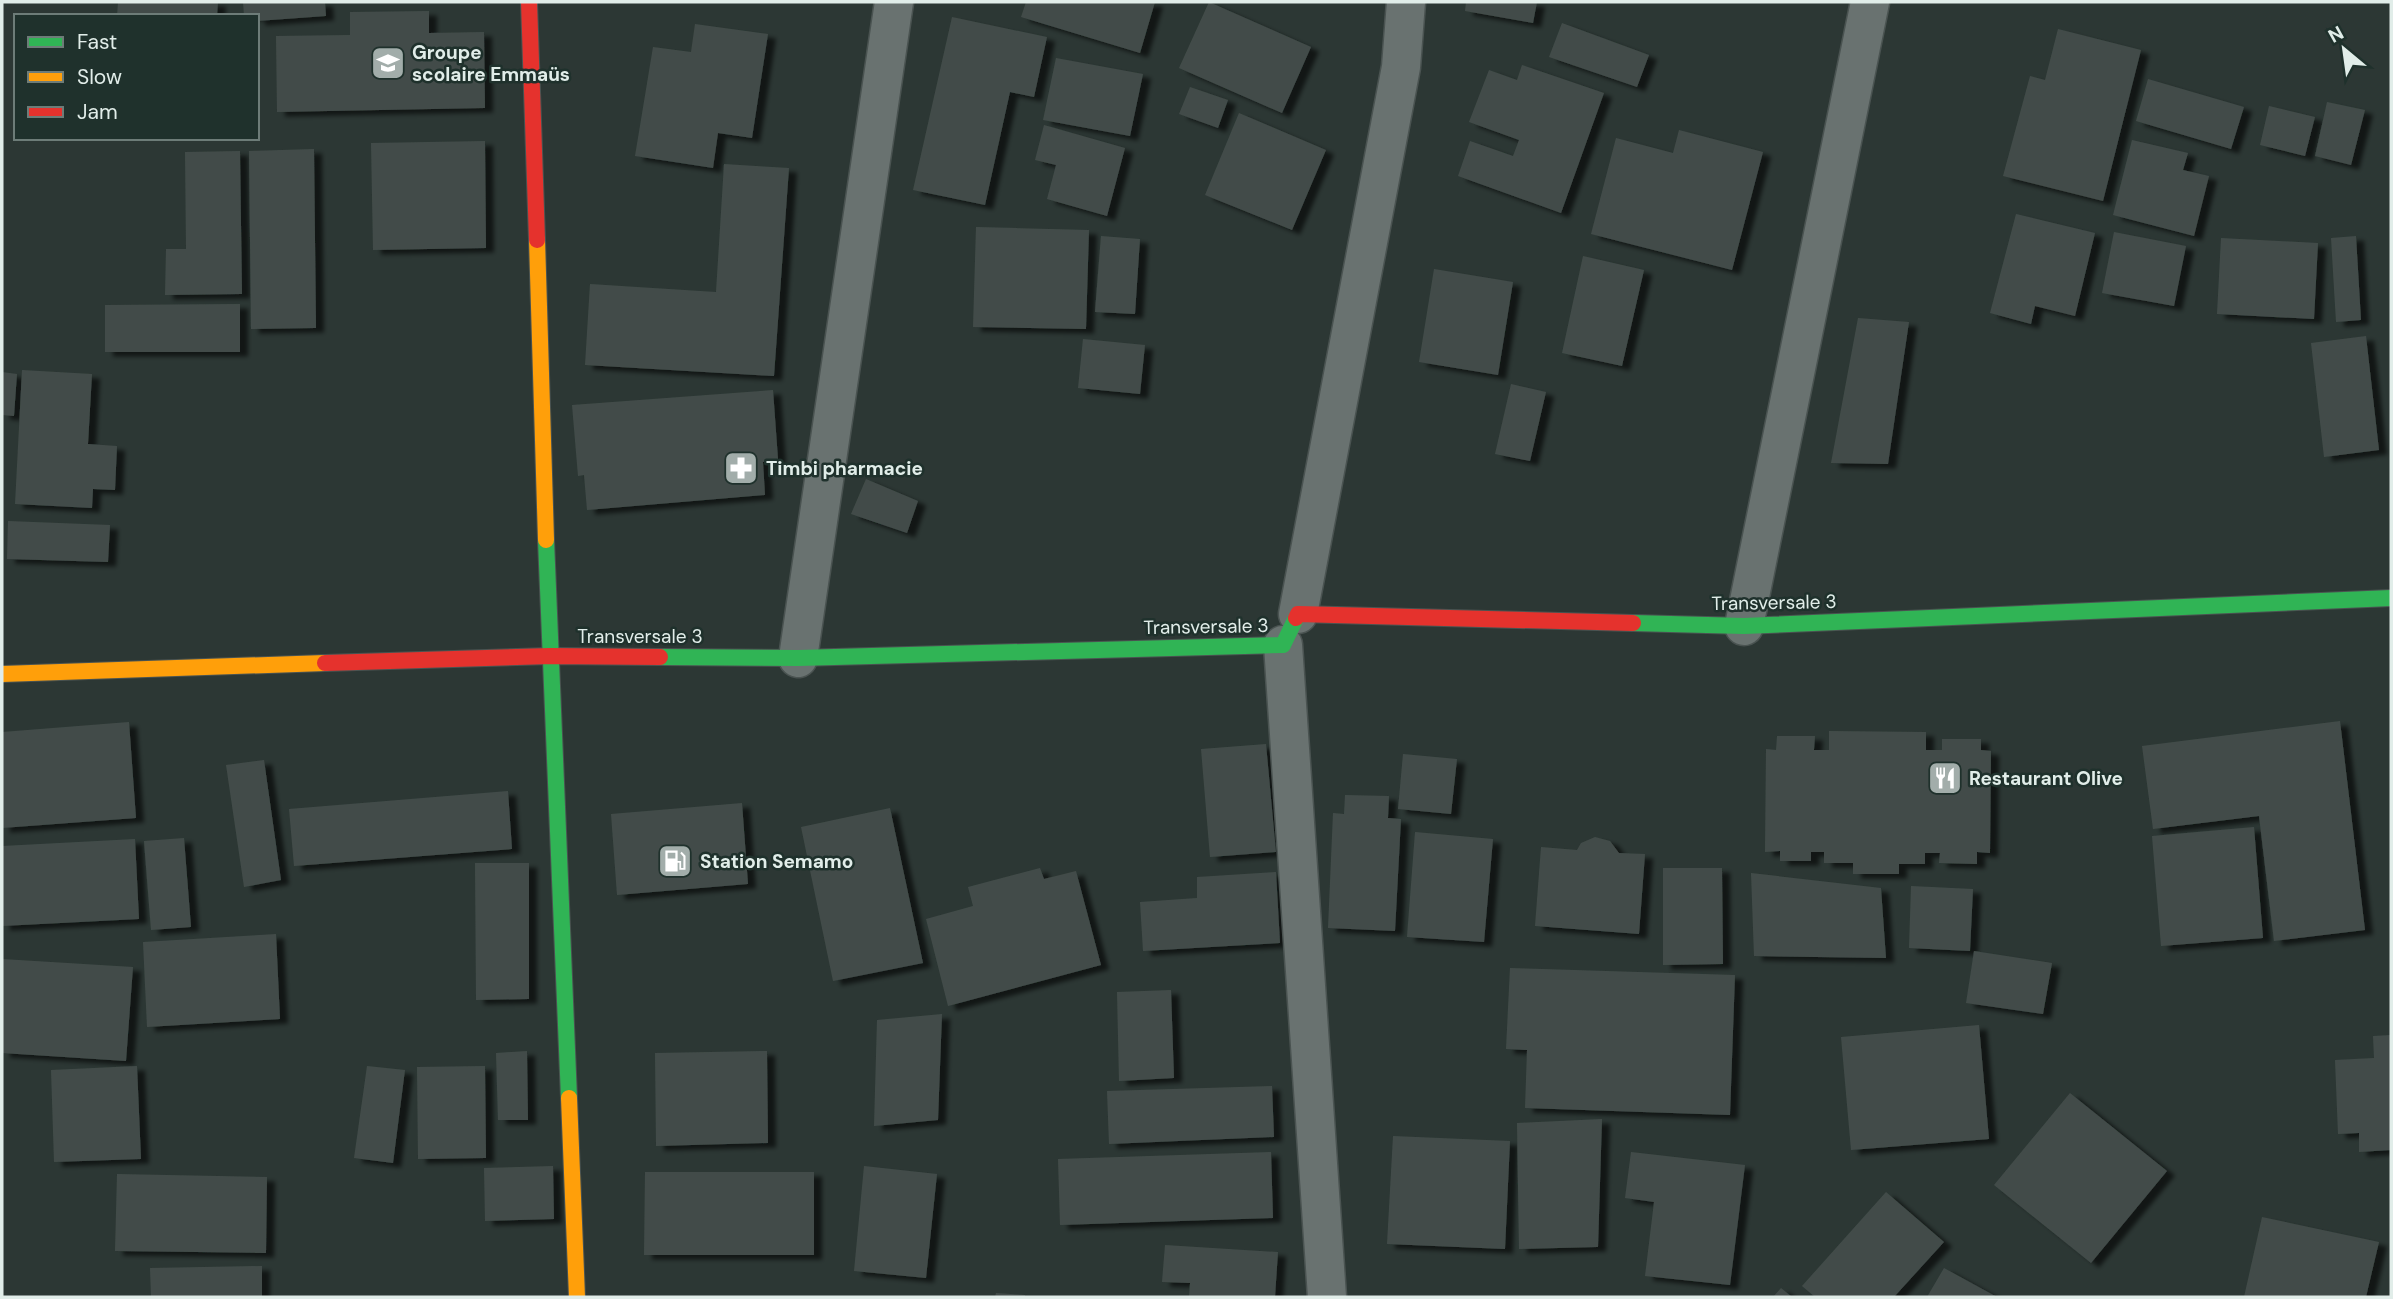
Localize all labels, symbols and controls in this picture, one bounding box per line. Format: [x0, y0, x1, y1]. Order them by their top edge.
legend [14, 14, 259, 140]
north arrow [2309, 14, 2379, 84]
text: N [2324, 20, 2348, 49]
text: Fast [77, 28, 117, 56]
place label: Groupe scolaire Emmaüs [412, 40, 570, 87]
school or university icon: Groupe scolaire Emmaüs [369, 44, 407, 82]
text: Slow [77, 63, 122, 91]
text: Jam [77, 98, 118, 126]
pharmacy icon: Timbi pharmacie [722, 449, 760, 487]
place label: Timbi pharmacie [766, 456, 923, 481]
street label: Transversale 3 [1711, 589, 1837, 616]
street label: Transversale 3 [1143, 613, 1269, 640]
street label: Transversale 3 [577, 624, 703, 649]
restaurant icon: Restaurant Olive [1926, 759, 1964, 797]
place label: Restaurant Olive [1969, 766, 2123, 791]
fuel station icon: Station Semamo [656, 842, 694, 880]
place label: Station Semamo [700, 849, 853, 874]

